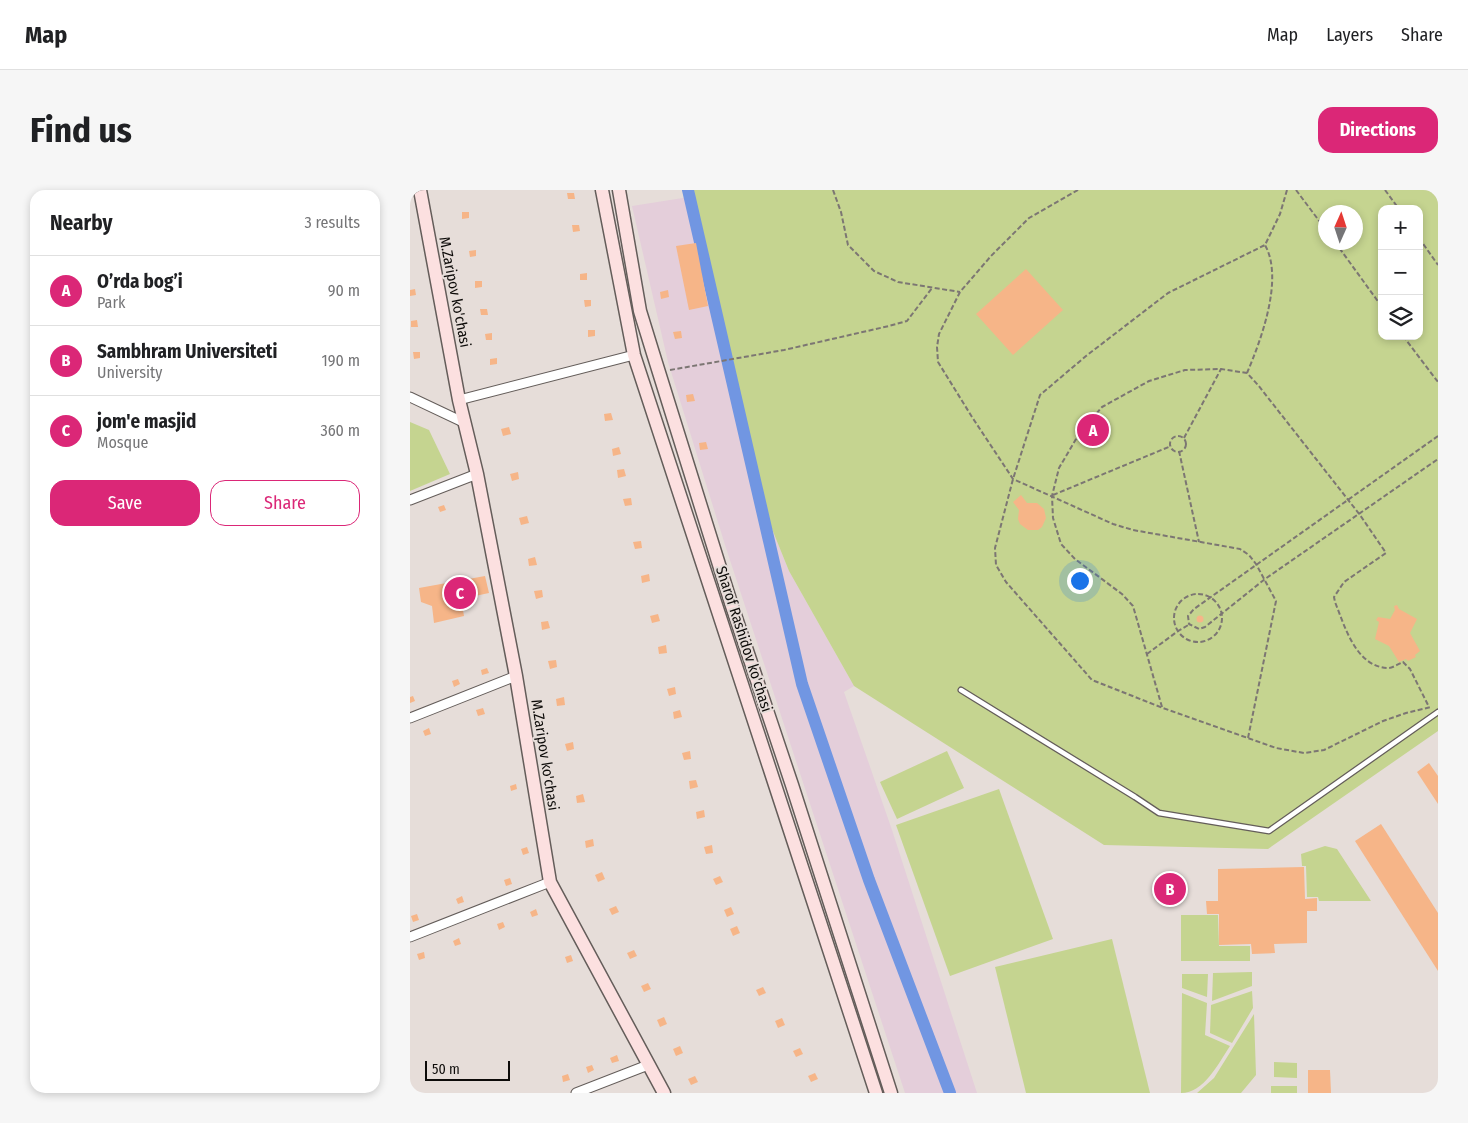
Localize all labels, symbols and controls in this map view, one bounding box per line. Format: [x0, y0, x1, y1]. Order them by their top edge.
text: Map [25, 21, 67, 49]
text: Map [1267, 24, 1298, 46]
text: Layers [1326, 24, 1373, 46]
text: Share [1401, 24, 1443, 46]
button: Directions [1318, 107, 1438, 153]
text: Find us [30, 109, 132, 151]
north arrow [1318, 205, 1363, 250]
map controls [1378, 205, 1423, 340]
button: + [1378, 205, 1423, 250]
text: Nearby [50, 210, 112, 236]
text: 3 results [304, 213, 360, 232]
street label: M.Zaripov ko'chasi [435, 235, 475, 349]
button: − [1378, 250, 1423, 295]
text: O’rda bog’i [97, 270, 183, 293]
text: A [62, 281, 70, 300]
text: 90 m [328, 281, 360, 300]
text: Park [97, 293, 125, 312]
button: layers [1378, 295, 1423, 340]
text: Sambhram Universiteti [97, 340, 277, 363]
text: B [62, 351, 70, 370]
text: 190 m [322, 351, 360, 370]
text: University [97, 363, 162, 382]
text: jom'e masjid [97, 410, 196, 433]
pin: A [1077, 411, 1109, 449]
text: C [62, 421, 70, 440]
text: 360 m [320, 421, 360, 440]
text: Mosque [97, 433, 148, 452]
button: Save [50, 480, 200, 526]
button: Share [210, 480, 360, 526]
street label: Sharof Rashidov ko'chasi [712, 564, 776, 714]
your location [1067, 568, 1093, 594]
pin: C [444, 574, 476, 612]
street label: M.Zaripov ko'chasi [527, 698, 563, 812]
pin: B [1154, 870, 1186, 908]
scale bar [425, 1058, 510, 1081]
text: 50 m [432, 1061, 460, 1078]

